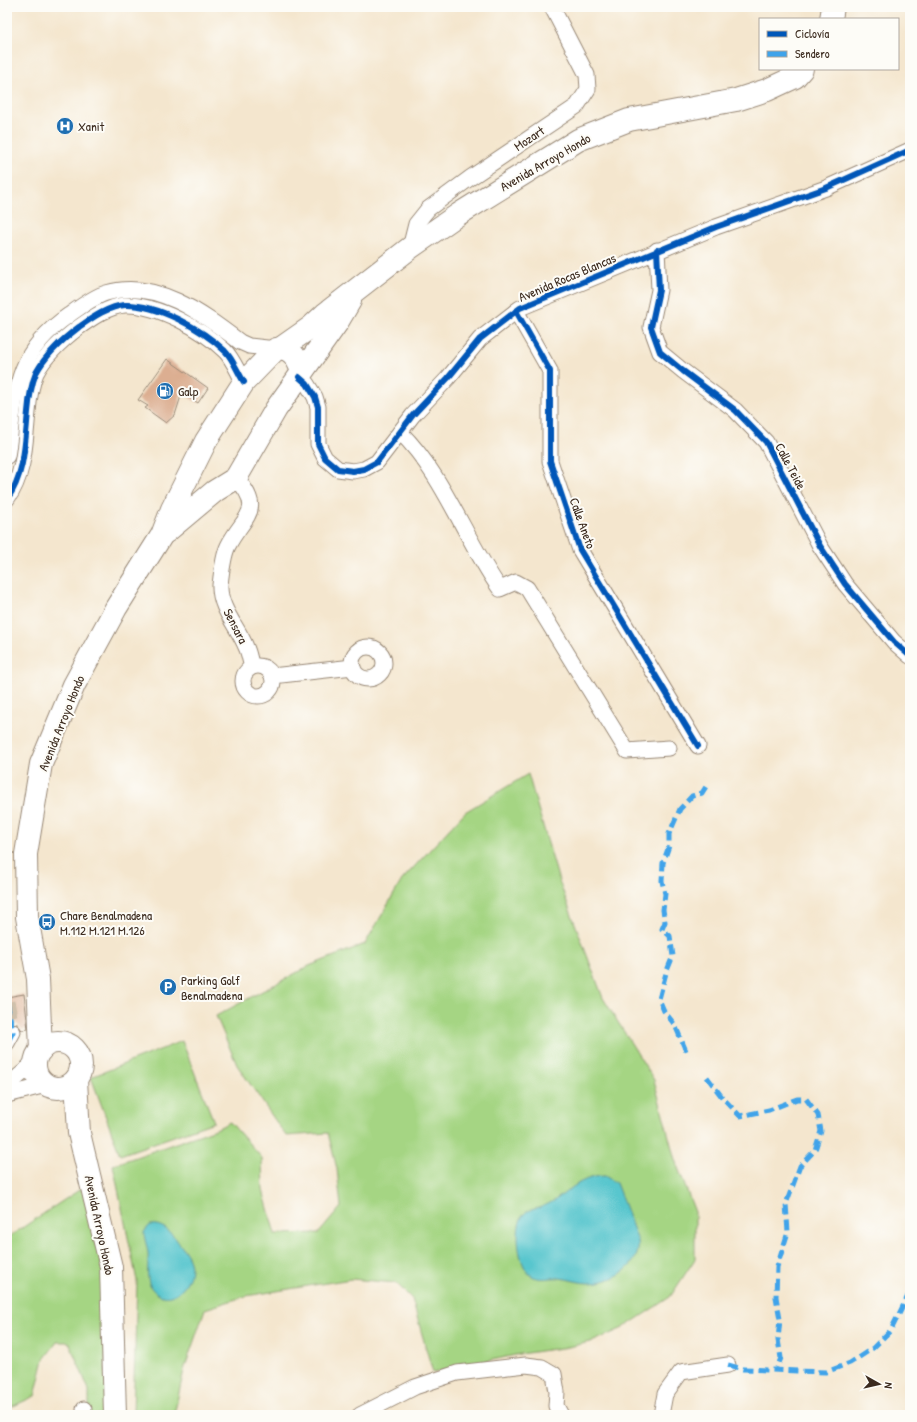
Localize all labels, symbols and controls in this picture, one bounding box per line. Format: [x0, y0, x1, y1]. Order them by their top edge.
legend [759, 18, 899, 70]
text: Ciclovía [795, 25, 829, 42]
text: Sendero [795, 45, 830, 62]
hospital icon: Xanit [55, 116, 75, 136]
place label: Xanit [78, 117, 105, 135]
street label: Mozart [510, 121, 548, 155]
street label: Avenida Arroyo Hondo [497, 129, 593, 195]
street label: Avenida Rocas Blancas [516, 248, 618, 306]
fuel station icon: Galp [155, 381, 175, 401]
place label: Galp [178, 382, 199, 400]
street label: Calle Teide [771, 440, 811, 492]
street label: Calle Aneto [565, 495, 601, 551]
street label: Sensara [220, 605, 252, 647]
street label: Avenida Arroyo Hondo [34, 673, 88, 773]
place label: Chare Benalmadena M.112 M.121 M.126 [60, 906, 152, 939]
bus stop icon: Chare Benalmadena M.112 M.121 M.126 [37, 912, 57, 932]
place label: Parking Golf Benalmadena [181, 971, 242, 1004]
parking icon: Parking Golf Benalmadena [158, 977, 178, 997]
street label: Avenida Arroyo Hondo [81, 1173, 119, 1277]
north arrow [859, 1364, 899, 1404]
text: N [882, 1382, 896, 1389]

